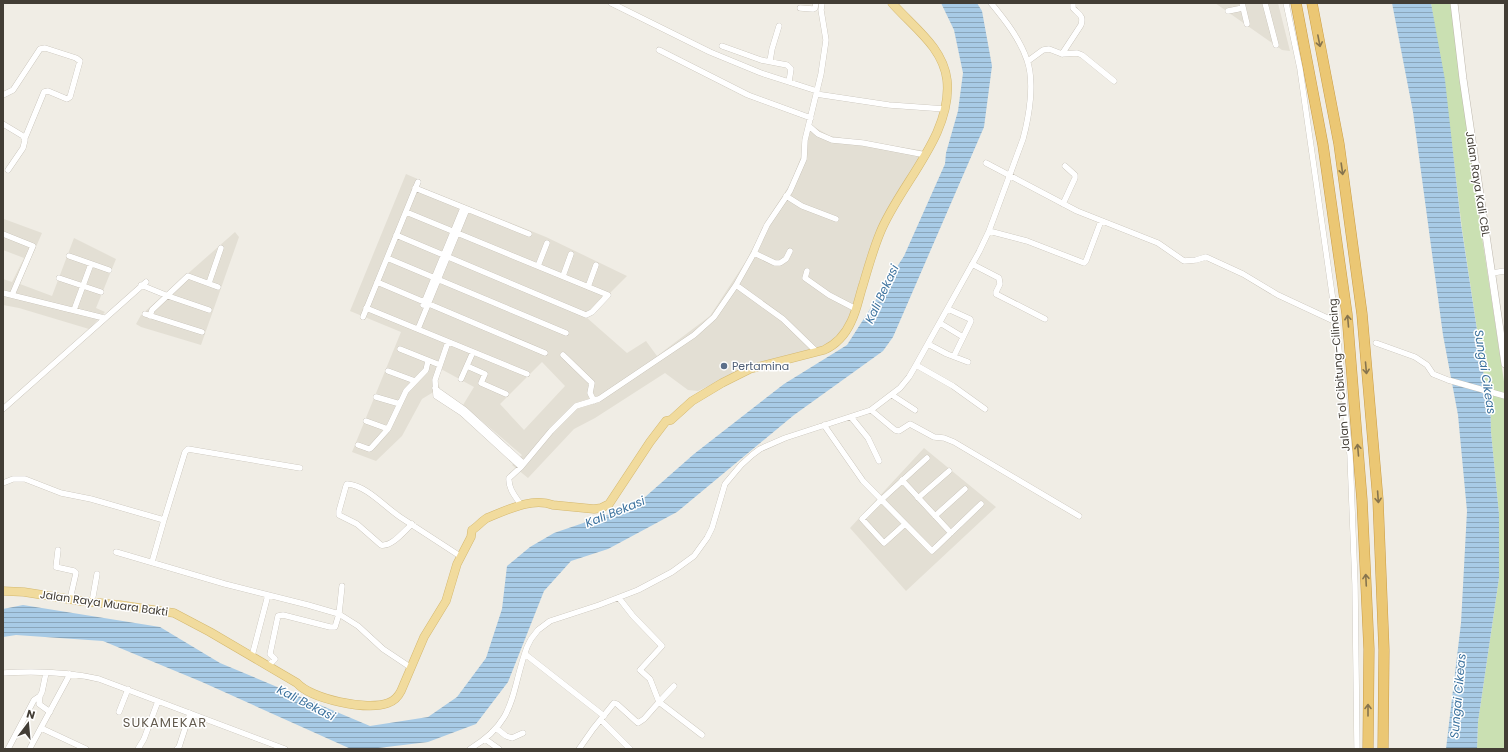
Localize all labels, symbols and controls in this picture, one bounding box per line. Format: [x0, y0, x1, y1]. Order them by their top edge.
one-way arrow [1315, 34, 1323, 47]
street label: Jalan Raya Kali CBL [1462, 130, 1494, 238]
one-way arrow [1338, 162, 1346, 175]
water label: Kali Bekasi [861, 261, 903, 326]
street label: Jalan Tol Cibitung–Cilincing [1324, 298, 1354, 452]
one-way arrow [1344, 315, 1351, 328]
water label: Sungai Cikeas [1470, 328, 1501, 415]
place label: Pertamina [732, 358, 789, 374]
marker: Pertamina [719, 361, 729, 371]
one-way arrow [1363, 361, 1370, 374]
one-way arrow [1354, 444, 1362, 457]
one-way arrow [1374, 490, 1381, 503]
water label: Kali Bekasi [582, 491, 648, 531]
one-way arrow [1362, 574, 1369, 587]
street label: Jalan Raya Muara Bakti [39, 586, 169, 620]
water label: Sungai Cikeas [1445, 653, 1470, 739]
water label: Kali Bekasi [274, 681, 339, 725]
north arrow [8, 704, 48, 744]
one-way arrow [1364, 704, 1372, 717]
text: N [25, 706, 37, 723]
district label: SUKAMEKAR [123, 713, 207, 732]

